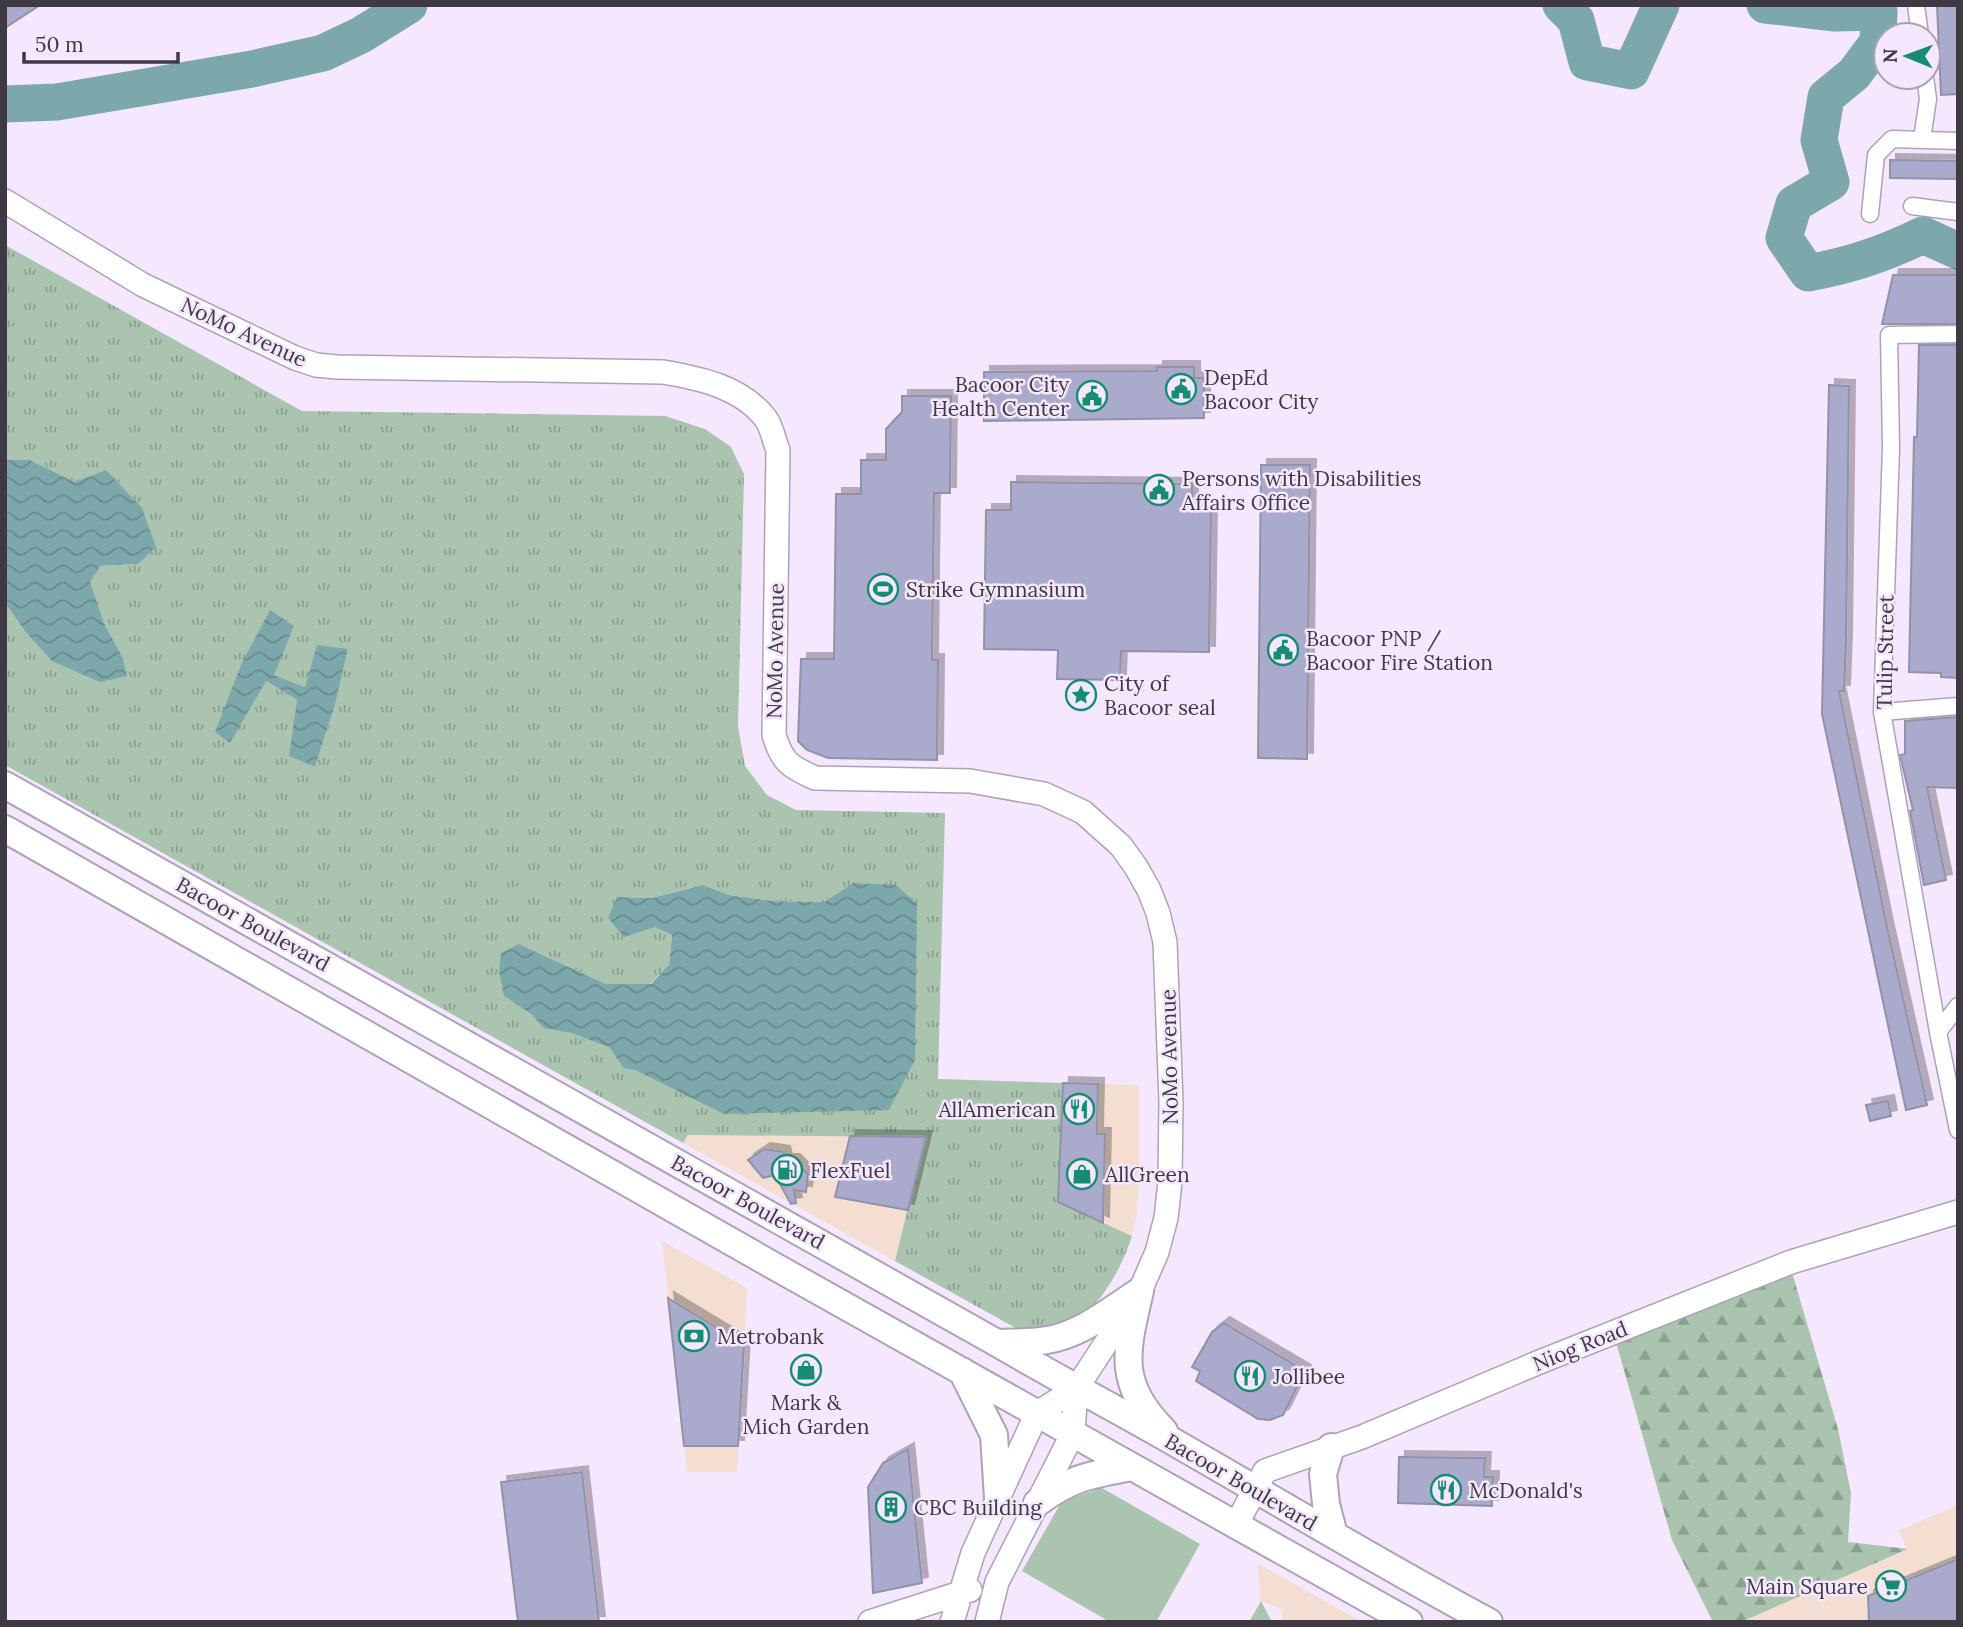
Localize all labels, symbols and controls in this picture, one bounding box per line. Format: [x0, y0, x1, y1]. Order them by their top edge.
scale bar [24, 21, 178, 65]
north arrow [1872, 21, 1942, 91]
text: 50 m [35, 31, 84, 58]
text: N [1878, 48, 1902, 63]
street label: NoMo Avenue [177, 291, 311, 373]
place label: DepEd Bacoor City [1204, 364, 1318, 415]
place label: Bacoor City Health Center [932, 371, 1069, 422]
public building icon: DepEd Bacoor City [1164, 372, 1198, 406]
public building icon: Bacoor City Health Center [1075, 379, 1109, 413]
place label: Persons with Disabilities Affairs Office [1181, 465, 1422, 516]
public building icon: Persons with Disabilities Affairs Office [1142, 473, 1176, 507]
sports icon: Strike Gymnasium [866, 572, 900, 606]
place label: Strike Gymnasium [906, 576, 1086, 603]
street label: NoMo Avenue [760, 583, 790, 719]
street label: Tulip Street [1870, 593, 1900, 710]
place label: Bacoor PNP / Bacoor Fire Station [1306, 625, 1493, 676]
public building icon: Bacoor PNP / Bacoor Fire Station [1266, 633, 1300, 667]
place label: City of Bacoor seal [1104, 670, 1216, 721]
place icon: City of Bacoor seal [1064, 678, 1098, 712]
street label: Bacoor Boulevard [171, 871, 335, 977]
street label: NoMo Avenue [1154, 989, 1184, 1125]
restaurant icon: AllAmerican [1062, 1092, 1096, 1126]
place label: AllAmerican [937, 1096, 1056, 1123]
street label: Bacoor Boulevard [666, 1149, 830, 1255]
fuel station icon: FlexFuel [770, 1153, 804, 1187]
place label: FlexFuel [810, 1157, 891, 1184]
shop icon: AllGreen [1065, 1157, 1099, 1191]
place label: AllGreen [1104, 1161, 1190, 1188]
street label: Niog Road [1529, 1315, 1631, 1377]
bank icon: Metrobank [677, 1319, 711, 1353]
place label: Metrobank [717, 1323, 825, 1350]
shop icon: Mark & Mich Garden [789, 1353, 823, 1387]
restaurant icon: Jollibee [1233, 1359, 1267, 1393]
place label: Jollibee [1272, 1363, 1345, 1390]
place label: Mark & Mich Garden [743, 1389, 870, 1440]
street label: Bacoor Boulevard [1160, 1427, 1322, 1537]
restaurant icon: McDonald's [1429, 1473, 1463, 1507]
place label: McDonald's [1469, 1477, 1583, 1504]
building icon: CBC Building [874, 1490, 908, 1524]
place label: CBC Building [914, 1494, 1042, 1521]
supermarket icon: Main Square [1874, 1569, 1908, 1603]
place label: Main Square [1746, 1573, 1868, 1600]

